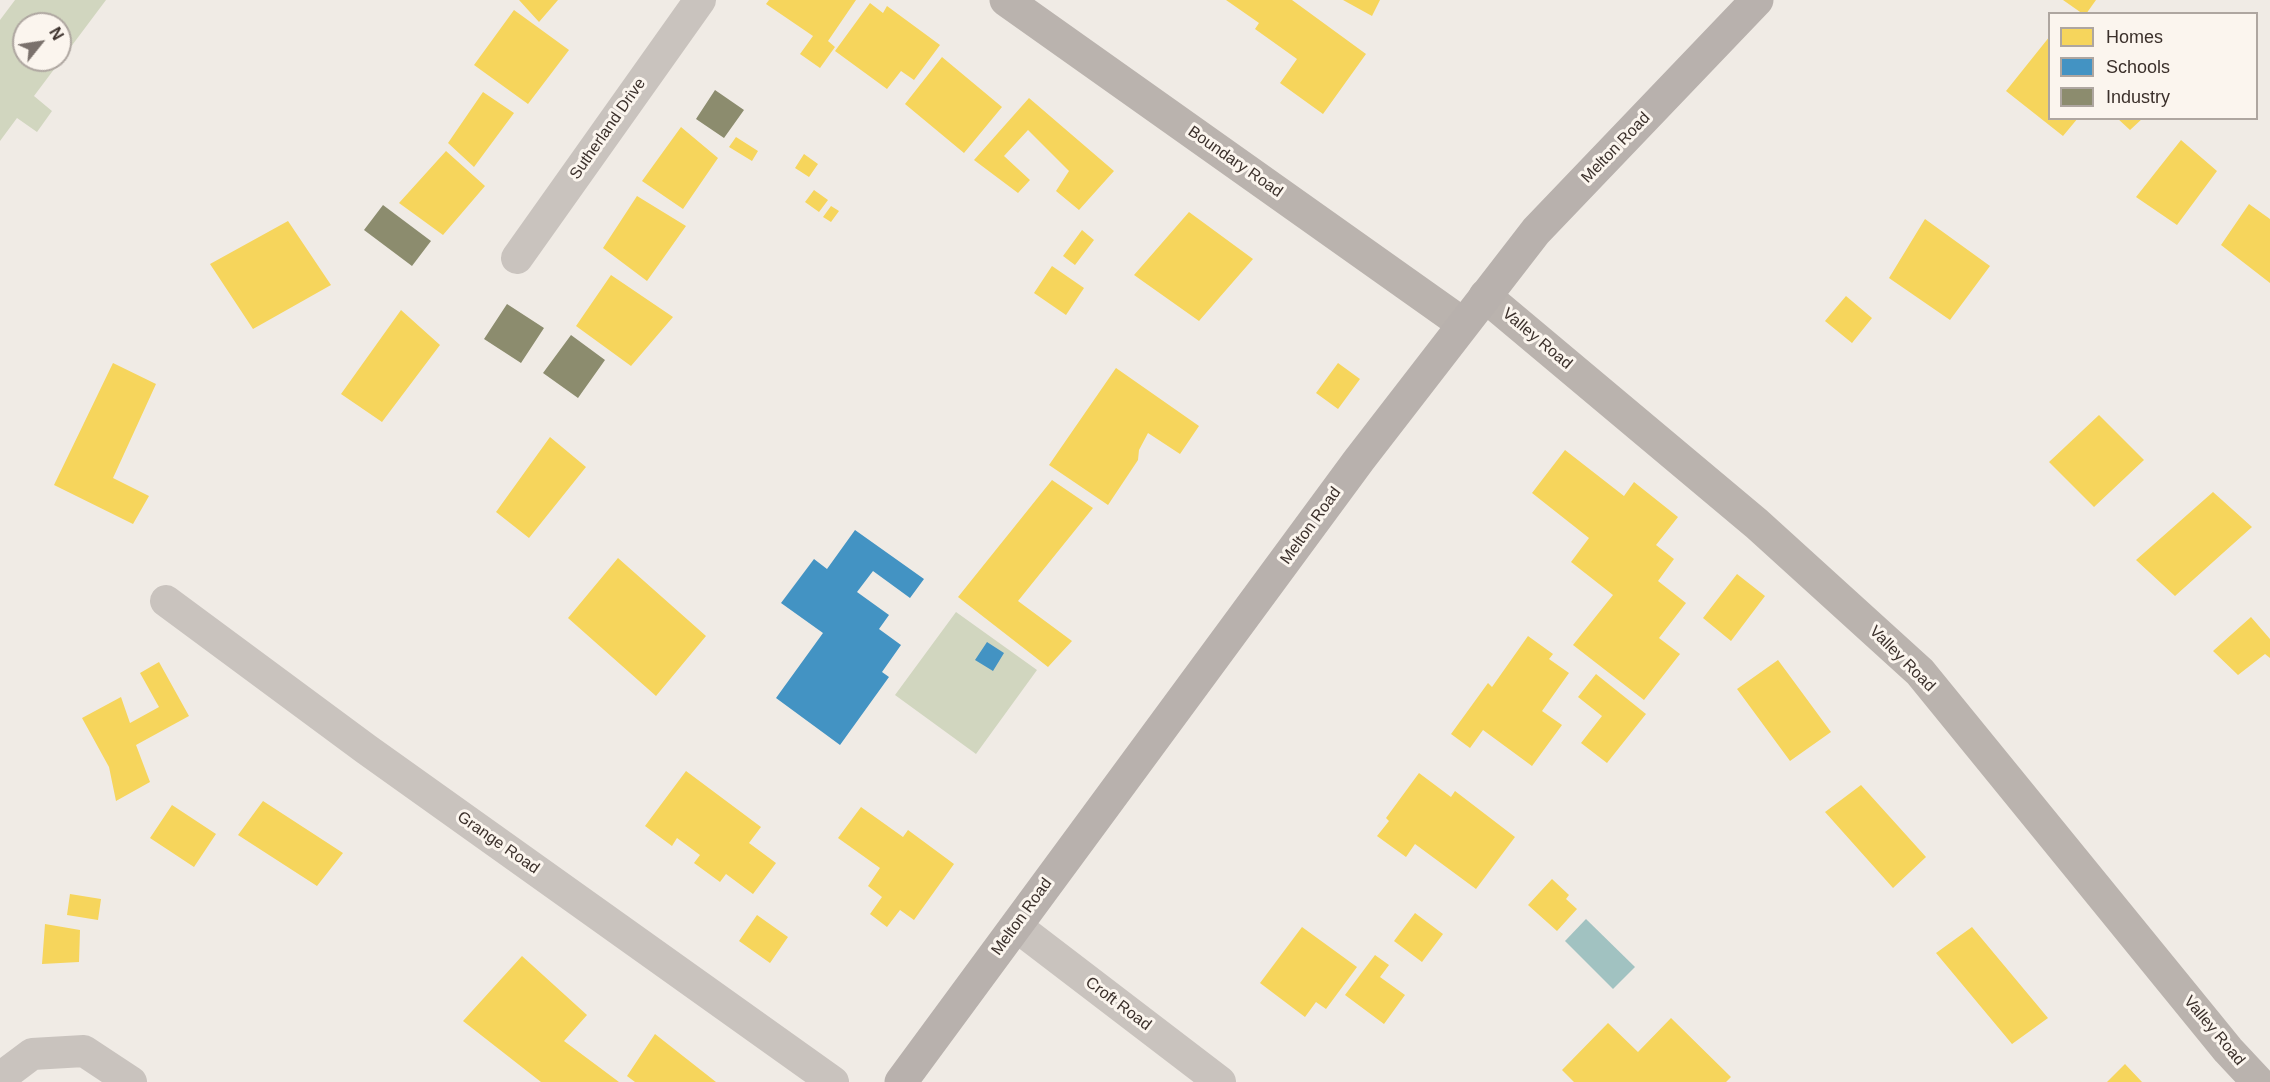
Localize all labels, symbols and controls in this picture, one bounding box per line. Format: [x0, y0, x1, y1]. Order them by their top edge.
north arrow [12, 12, 72, 72]
legend [2048, 12, 2258, 120]
text: N [46, 24, 67, 43]
text: Homes [2106, 27, 2163, 47]
text: Schools [2106, 57, 2170, 77]
street label: Sutherland Drive [566, 75, 650, 183]
text: Industry [2106, 87, 2170, 107]
street label: Melton Road [1578, 109, 1654, 187]
street label: Boundary Road [1184, 122, 1286, 202]
street label: Valley Road [1498, 304, 1576, 374]
street label: Melton Road [1277, 484, 1345, 568]
street label: Valley Road [1865, 622, 1939, 696]
street label: Grange Road [453, 808, 543, 878]
street label: Melton Road [988, 875, 1056, 959]
street label: Croft Road [1081, 973, 1155, 1035]
street label: Valley Road [2179, 992, 2249, 1070]

